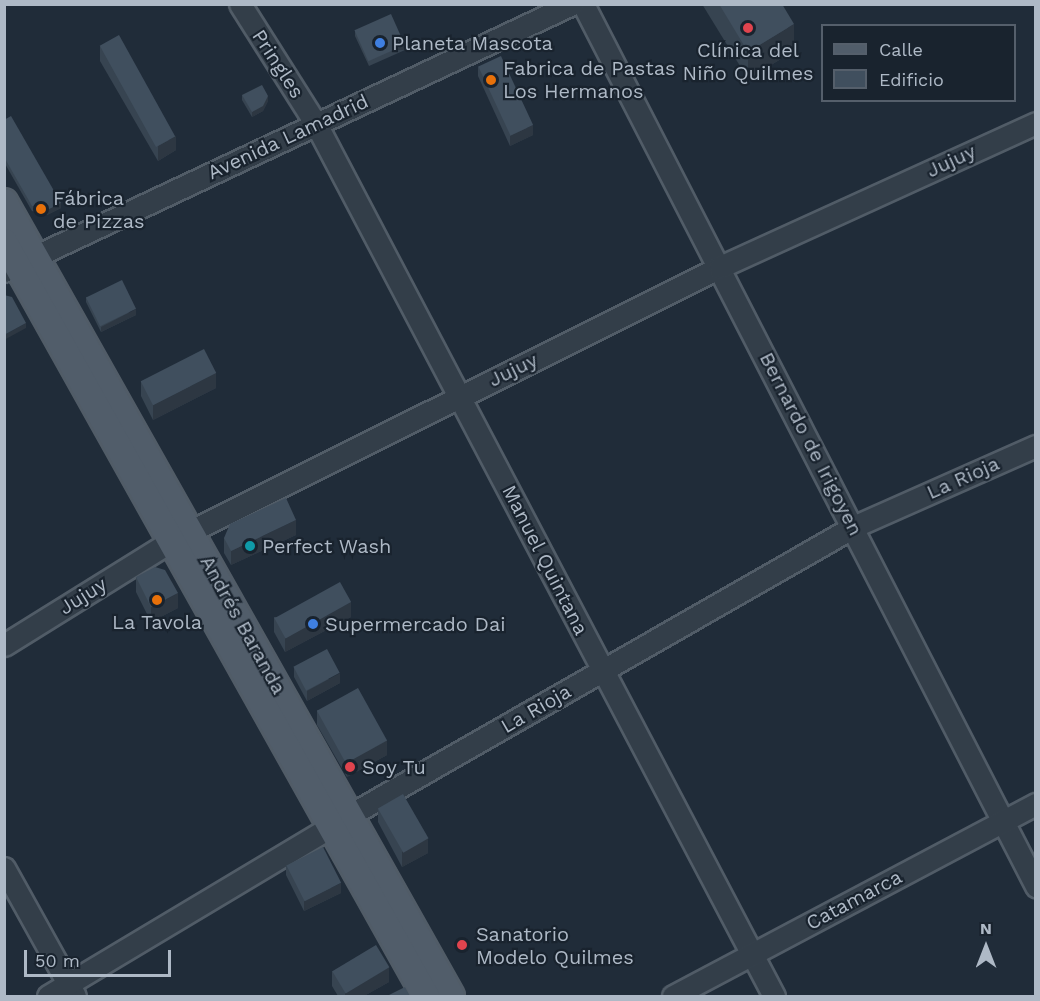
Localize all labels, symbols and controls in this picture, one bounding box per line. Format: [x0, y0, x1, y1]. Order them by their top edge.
marker: Clínica del Niño Quilmes [739, 19, 757, 37]
legend [821, 24, 1016, 102]
street label: Pringles [247, 25, 309, 103]
place label: Planeta Mascota [392, 31, 553, 55]
marker: Planeta Mascota [373, 36, 387, 50]
place label: Clínica del Niño Quilmes [682, 39, 814, 86]
text: Calle [879, 39, 923, 60]
place label: Fabrica de Pastas Los Hermanos [503, 56, 676, 103]
text: Edificio [879, 69, 944, 90]
marker: Fabrica de Pastas Los Hermanos [484, 73, 498, 87]
street label: Avenida Lamadrid [204, 89, 372, 185]
street label: Jujuy [923, 139, 979, 183]
place label: Fábrica de Pizzas [53, 186, 145, 233]
marker: Fábrica de Pizzas [34, 202, 48, 216]
street label: Jujuy [485, 348, 541, 392]
street label: Bernardo de Irigoyen [754, 348, 868, 540]
street label: La Rioja [923, 451, 1003, 505]
street label: Manuel Quintana [497, 481, 593, 639]
place label: Perfect Wash [262, 534, 392, 558]
marker: Perfect Wash [243, 539, 257, 553]
street label: Andrés Baranda [195, 552, 291, 698]
street label: Jujuy [55, 572, 111, 620]
marker: La Tavola [150, 593, 164, 607]
place label: La Tavola [112, 610, 202, 634]
place label: Supermercado Dai [325, 612, 506, 636]
marker: Supermercado Dai [306, 617, 320, 631]
street label: La Rioja [497, 679, 575, 739]
place label: Soy Tu [362, 755, 427, 779]
marker: Soy Tu [343, 760, 357, 774]
street label: Catamarca [802, 865, 906, 935]
north arrow [956, 917, 1016, 977]
text: N [980, 919, 992, 938]
place label: Sanatorio Modelo Quilmes [476, 922, 634, 969]
marker: Sanatorio Modelo Quilmes [453, 936, 471, 954]
scale bar [27, 938, 174, 976]
text: 50 m [35, 950, 80, 971]

